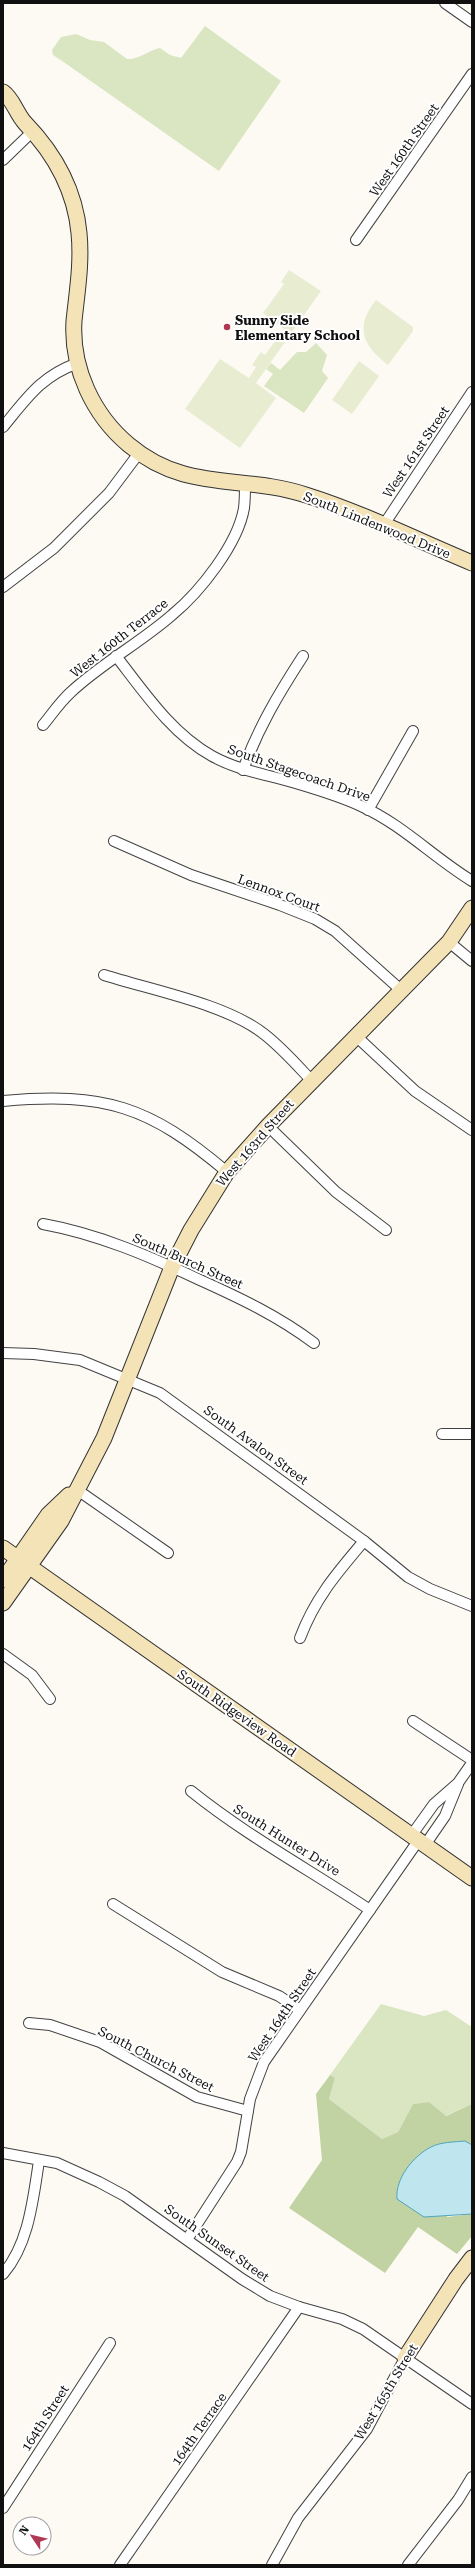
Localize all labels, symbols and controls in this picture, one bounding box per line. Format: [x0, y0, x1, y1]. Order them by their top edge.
street label: West 160th Street [366, 101, 442, 199]
place label: Sunny Side Elementary School [235, 313, 361, 343]
marker: Sunny Side Elementary School [222, 322, 232, 332]
street label: West 161st Street [380, 403, 452, 501]
street label: South Lindenwood Drive [301, 489, 453, 561]
street label: West 160th Terrace [67, 595, 171, 681]
street label: South Stagecoach Drive [226, 741, 372, 805]
street label: Lennox Court [236, 871, 322, 915]
street label: West 163rd Street [213, 1096, 297, 1189]
street label: South Burch Street [131, 1230, 246, 1292]
street label: South Avalon Street [201, 1402, 311, 1488]
street label: South Ridgeview Road [175, 1666, 300, 1760]
street label: South Hunter Drive [231, 1801, 343, 1879]
street label: West 164th Street [245, 1965, 319, 2065]
street label: South Church Street [96, 2023, 217, 2095]
street label: South Sunset Street [162, 2201, 272, 2285]
street label: West 165th Street [351, 2341, 421, 2443]
street label: 164th Street [18, 2382, 72, 2454]
street label: 164th Terrace [168, 2390, 230, 2468]
north arrow [12, 2516, 52, 2556]
text: N [16, 2523, 32, 2538]

